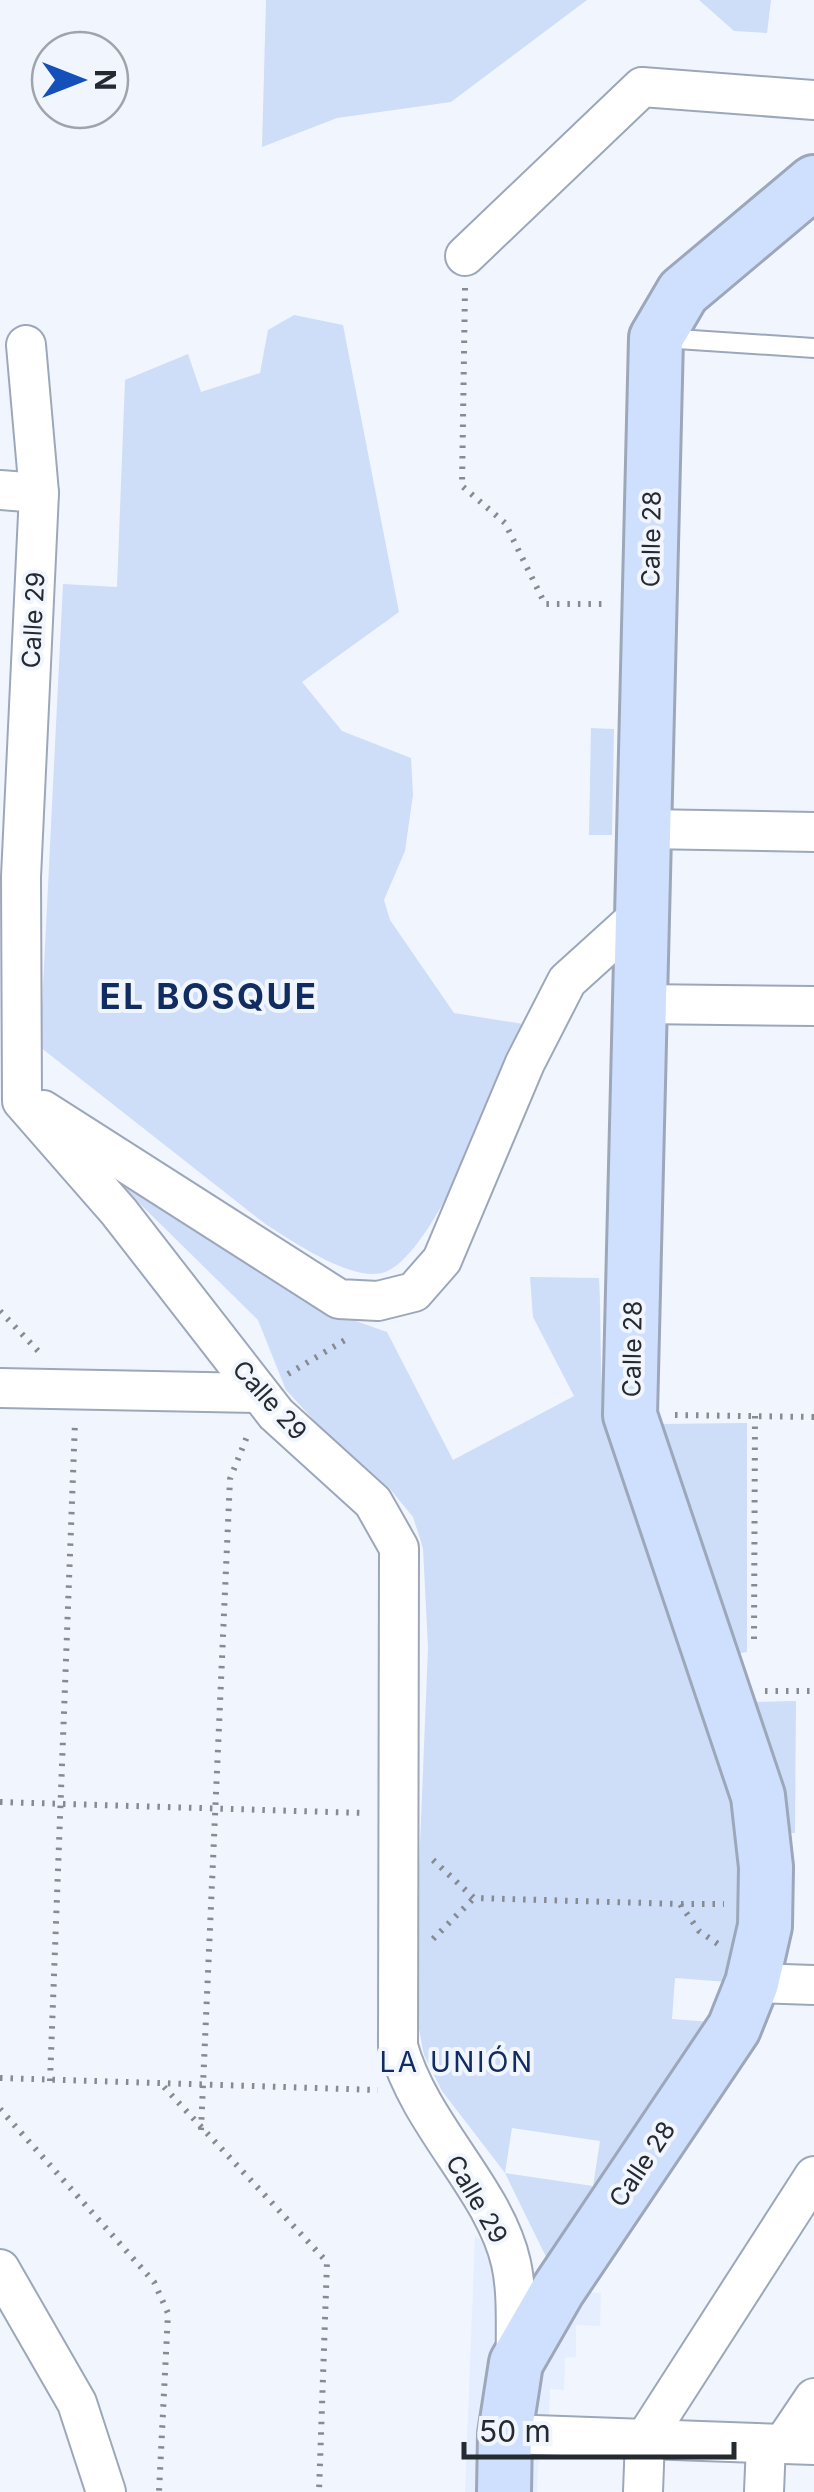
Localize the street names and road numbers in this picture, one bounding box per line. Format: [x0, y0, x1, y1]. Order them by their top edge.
street label: Calle 28 [635, 490, 667, 588]
street label: Calle 29 [15, 571, 51, 669]
street label: Calle 28 [616, 1300, 648, 1398]
street label: Calle 29 [226, 1354, 314, 1446]
street label: Calle 28 [603, 2116, 681, 2212]
street label: Calle 29 [440, 2150, 514, 2248]

